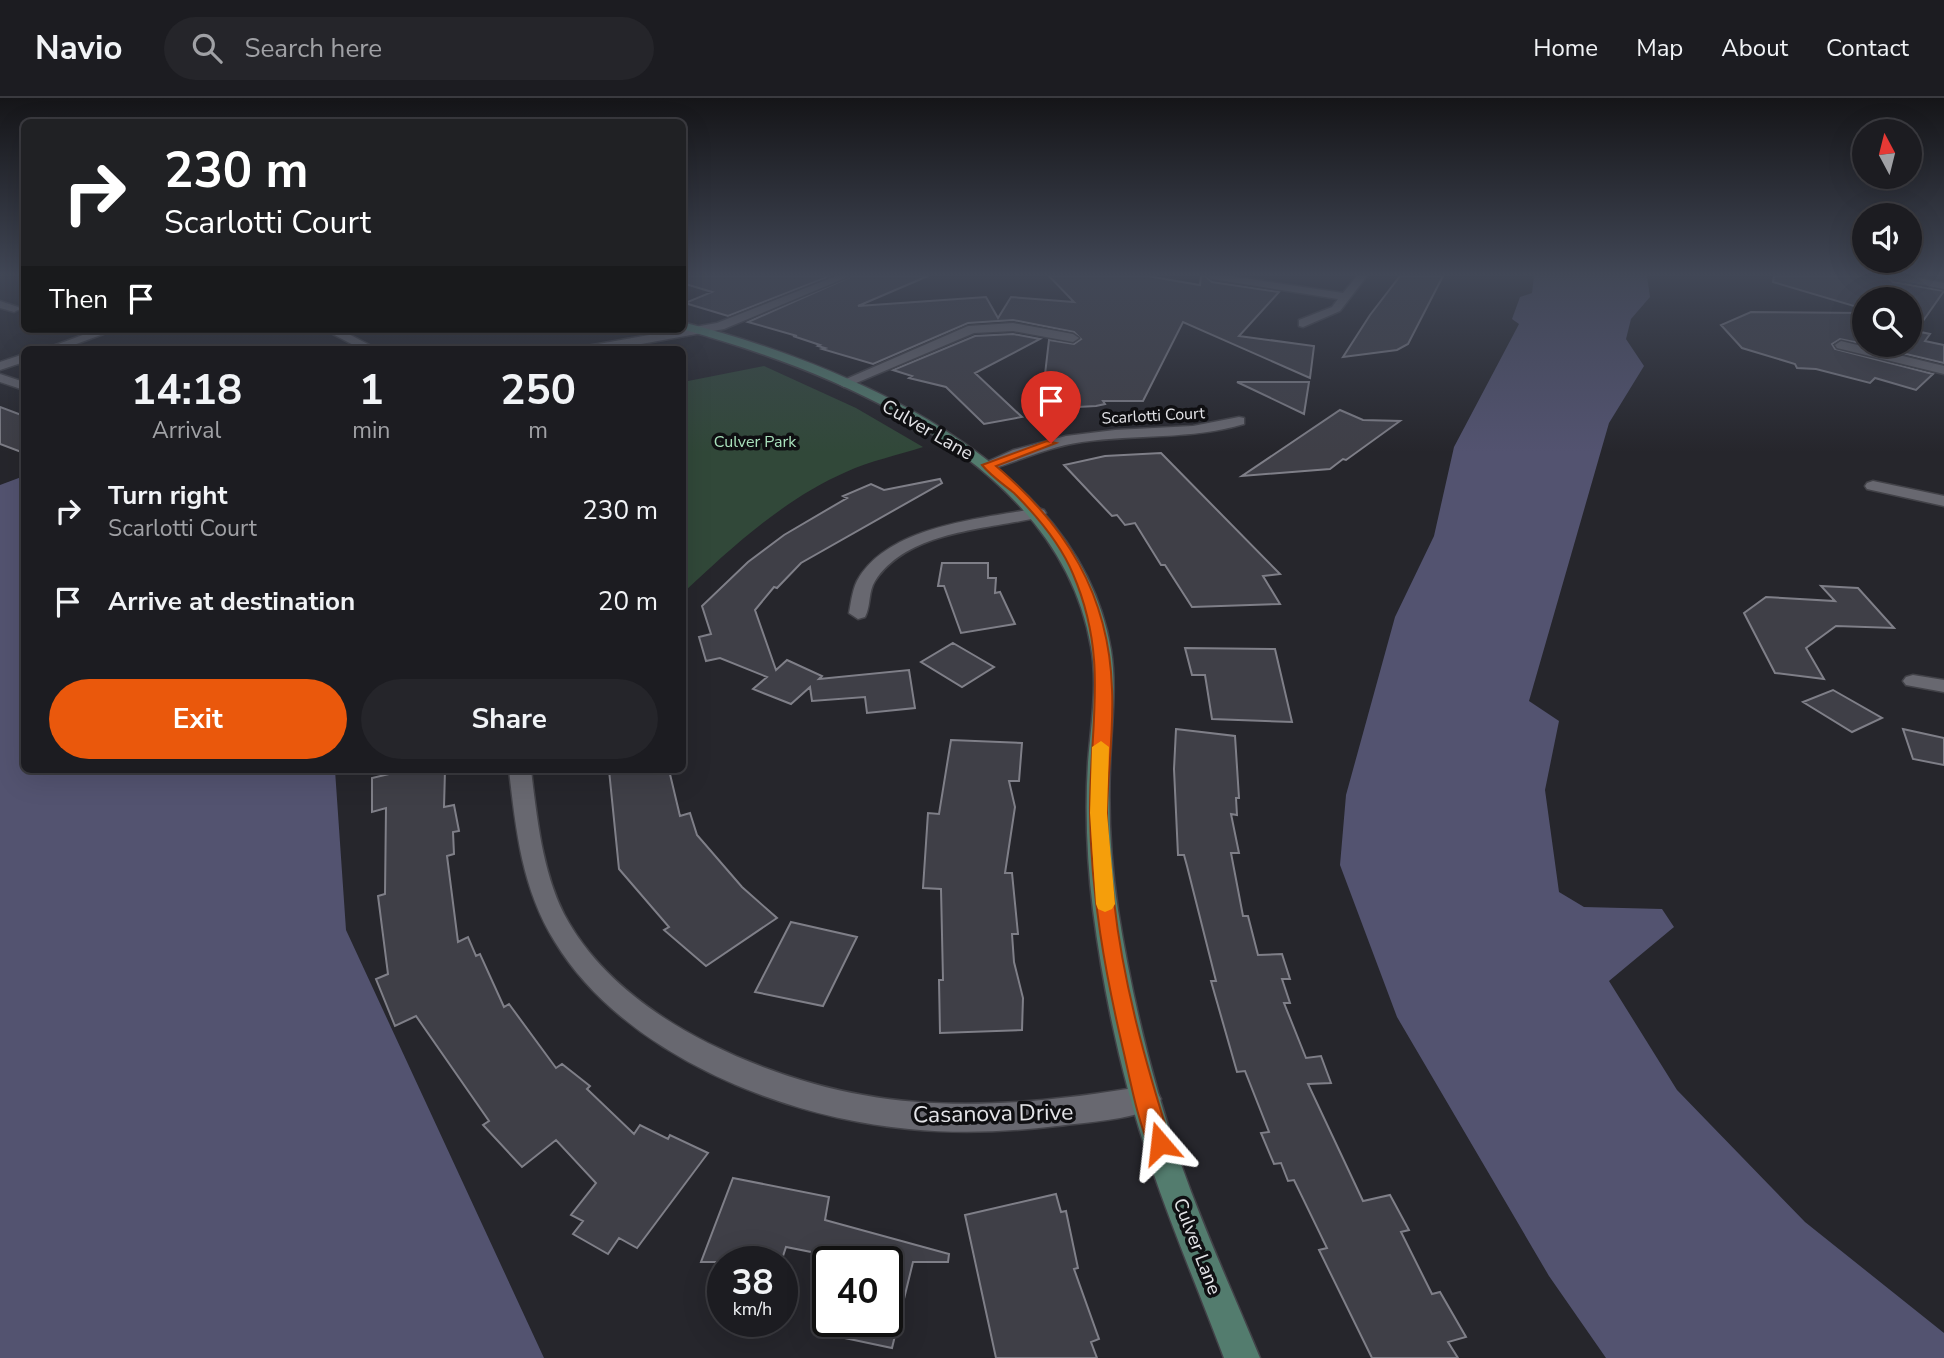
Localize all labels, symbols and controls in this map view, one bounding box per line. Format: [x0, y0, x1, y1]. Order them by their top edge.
search box [164, 17, 654, 80]
text: Navio [35, 26, 122, 71]
icon: search [188, 29, 226, 67]
text: Search here [244, 31, 382, 66]
text: Home [1533, 32, 1598, 64]
text: Map [1636, 32, 1683, 64]
text: About [1721, 32, 1788, 64]
text: Contact [1826, 32, 1909, 64]
north arrow [1852, 119, 1922, 189]
map controls [1852, 119, 1922, 357]
text: 230 m [164, 137, 308, 204]
icon: right [49, 147, 140, 238]
text: Scarlotti Court [164, 201, 371, 244]
button: sound [1852, 203, 1922, 273]
icon: arrive [122, 280, 160, 318]
text: Then [49, 282, 108, 317]
button: search [1852, 287, 1922, 357]
text: 14:18 [131, 362, 242, 419]
text: 1 [359, 362, 384, 419]
text: 250 [500, 362, 576, 419]
pin [1021, 371, 1081, 443]
icon: arrive [1032, 382, 1070, 420]
street label: Culver Lane [877, 393, 978, 466]
street label: Scarlotti Court [1101, 402, 1206, 430]
text: Arrival [152, 415, 221, 446]
text: min [352, 415, 390, 446]
text: m [528, 415, 548, 446]
park label: Culver Park [714, 431, 797, 453]
text: Turn right [108, 478, 227, 513]
icon: right [49, 492, 87, 530]
text: 230 m [582, 493, 658, 528]
text: Scarlotti Court [108, 513, 257, 544]
icon: arrive [49, 583, 87, 621]
text: Arrive at destination [108, 584, 355, 619]
text: 20 m [598, 584, 658, 619]
button: Exit [49, 679, 347, 759]
button: Share [361, 679, 658, 759]
street label: Casanova Drive [913, 1097, 1074, 1130]
position arrow [1123, 1106, 1197, 1180]
street label: Culver Lane [1167, 1194, 1227, 1298]
speed limit sign: 40 [812, 1246, 903, 1337]
text: 38 [731, 1259, 774, 1306]
text: km/h [733, 1297, 772, 1321]

